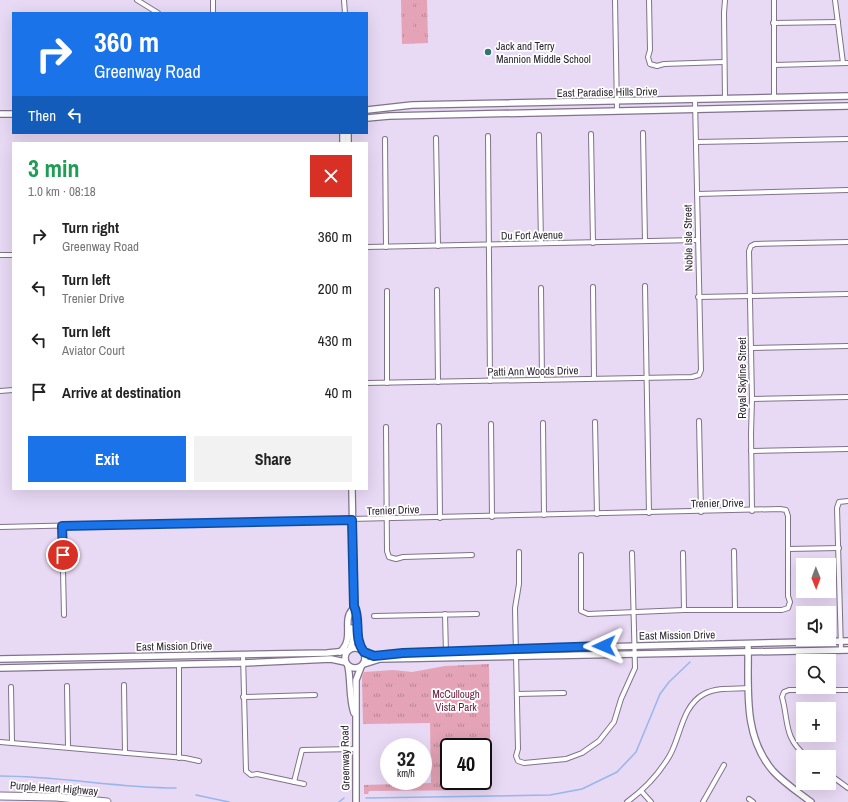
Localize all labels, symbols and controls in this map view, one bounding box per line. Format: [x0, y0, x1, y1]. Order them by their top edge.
text: 360 m [94, 23, 159, 61]
icon: right [28, 28, 80, 80]
place label: Jack and Terry Mannion Middle School [496, 39, 591, 66]
marker: Jack and Terry Mannion Middle School [483, 47, 493, 57]
text: Greenway Road [94, 59, 201, 84]
street label: East Paradise Hills Drive [557, 84, 657, 100]
icon: left [64, 104, 86, 126]
text: Then [28, 105, 56, 126]
text: 3 min [28, 152, 79, 184]
button: close [310, 155, 352, 197]
text: 1.0 km · 08:18 [28, 183, 96, 200]
street label: Noble Isle Street [680, 204, 696, 271]
text: Turn right [62, 217, 119, 238]
icon: right [28, 225, 50, 247]
text: 360 m [318, 226, 352, 247]
street label: Du Fort Avenue [501, 227, 563, 243]
text: Greenway Road [62, 238, 139, 255]
text: Turn left [62, 269, 110, 290]
icon: left [28, 277, 50, 299]
text: 200 m [318, 278, 352, 299]
text: Trenier Drive [62, 290, 124, 307]
text: Turn left [62, 321, 110, 342]
icon: left [28, 329, 50, 351]
text: 430 m [318, 330, 352, 351]
street label: Royal Skyline Street [735, 337, 749, 419]
text: Aviator Court [62, 342, 125, 359]
street label: Patti Ann Woods Drive [487, 363, 579, 379]
icon: arrive [28, 381, 50, 403]
text: Arrive at destination [62, 382, 181, 403]
text: 40 m [325, 382, 352, 403]
button: Exit [28, 436, 186, 482]
button: Share [194, 436, 352, 482]
street label: Trenier Drive [690, 496, 744, 510]
street label: Trenier Drive [366, 502, 420, 518]
pin [46, 538, 80, 572]
icon: arrive [52, 544, 74, 566]
north arrow [796, 558, 836, 598]
map controls [796, 558, 836, 790]
button: sound [796, 606, 836, 646]
position arrow [583, 625, 625, 667]
street label: East Mission Drive [639, 627, 715, 643]
street label: East Mission Drive [136, 638, 212, 654]
button: search [796, 654, 836, 694]
park label: McCullough Vista Park [432, 687, 480, 714]
button: + [796, 702, 836, 742]
street label: Greenway Road [337, 725, 353, 791]
speed limit sign: 40 [440, 738, 492, 790]
text: 32 [397, 745, 415, 772]
button: − [796, 750, 836, 790]
text: km/h [397, 767, 415, 780]
street label: Purple Heart Highway [10, 778, 99, 798]

